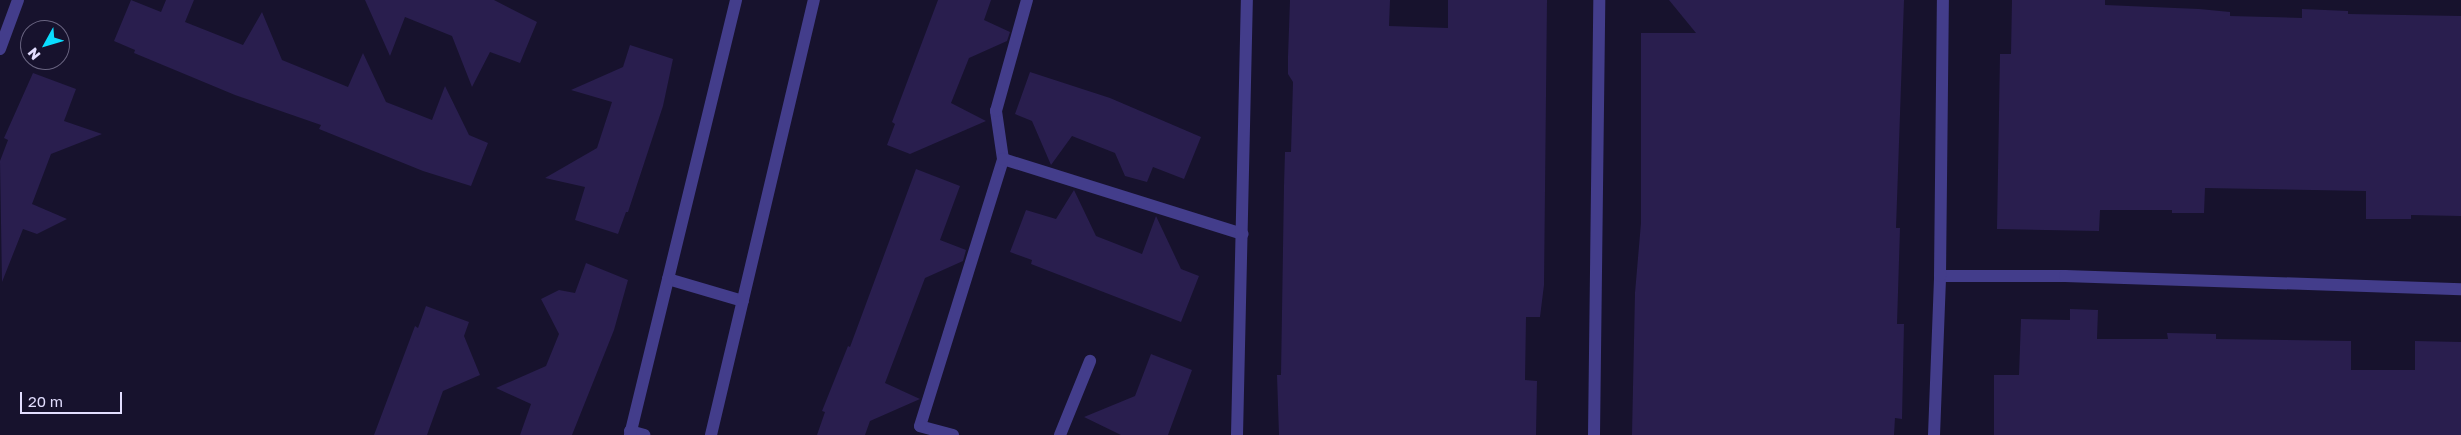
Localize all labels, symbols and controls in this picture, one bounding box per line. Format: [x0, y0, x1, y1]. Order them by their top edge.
north arrow [20, 20, 70, 70]
text: N [24, 45, 44, 64]
scale bar [22, 382, 125, 414]
text: 20 m [28, 392, 63, 410]

